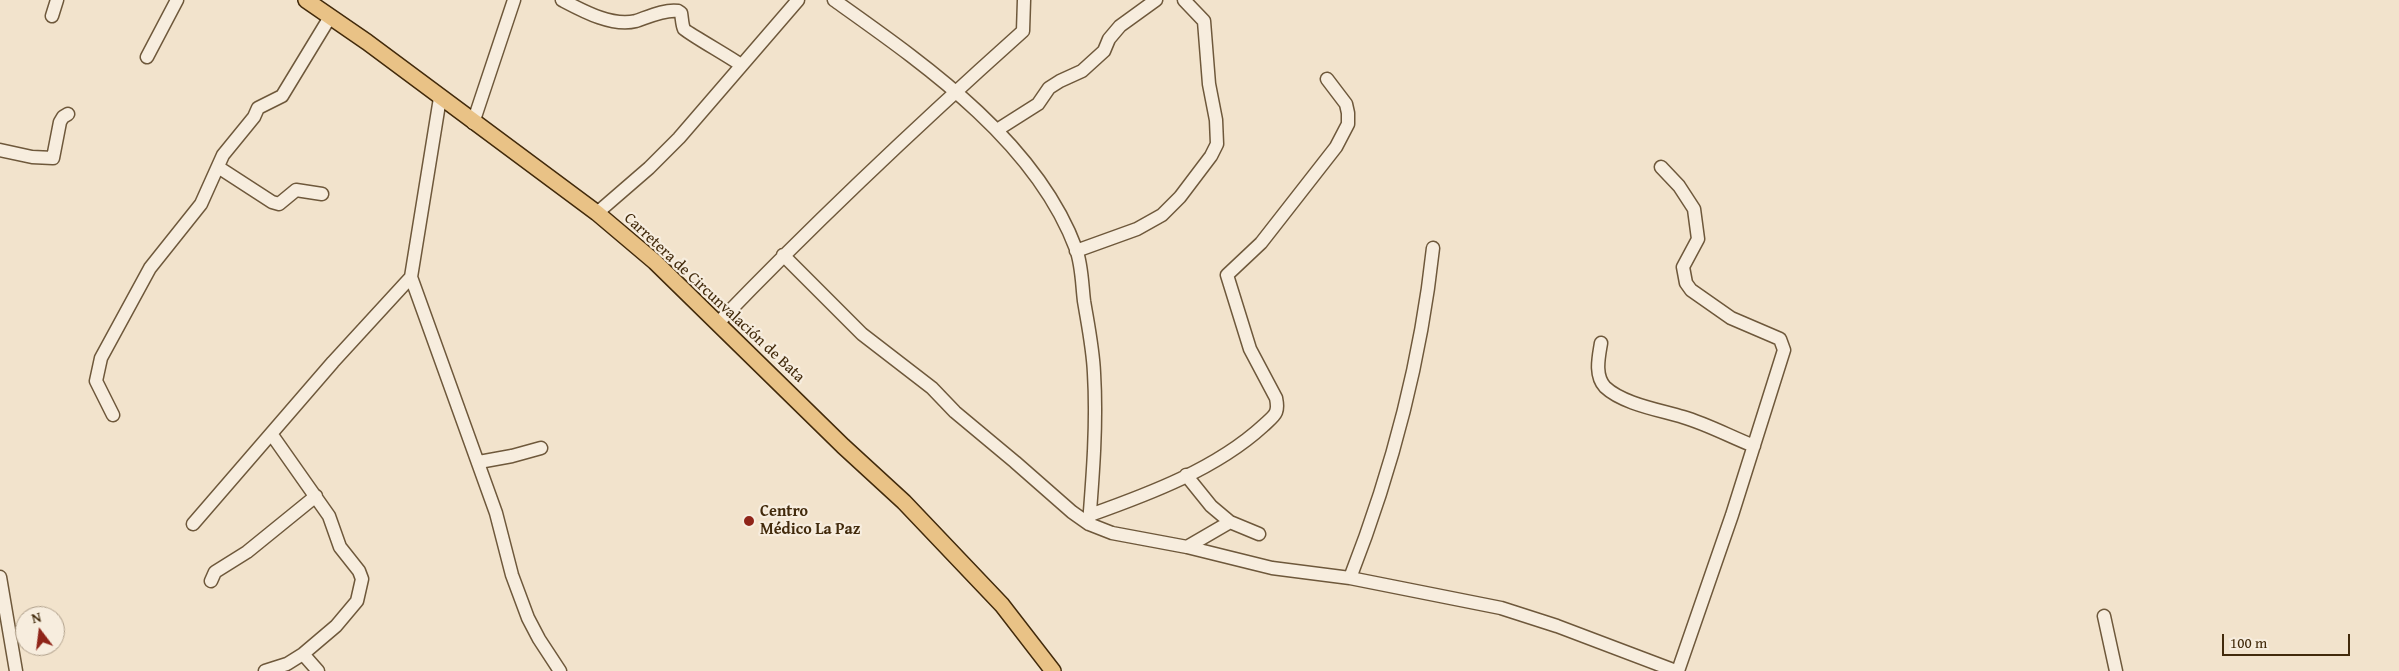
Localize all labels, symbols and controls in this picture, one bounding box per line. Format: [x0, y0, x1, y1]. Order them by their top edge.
street label: Carretera de Circunvalación de Bata [620, 209, 808, 387]
place label: Centro Médico La Paz [760, 502, 860, 540]
marker: Centro Médico La Paz [742, 514, 756, 528]
north arrow [15, 606, 65, 656]
text: N [29, 607, 43, 628]
scale bar [2224, 624, 2352, 656]
text: 100 m [2230, 632, 2267, 653]

